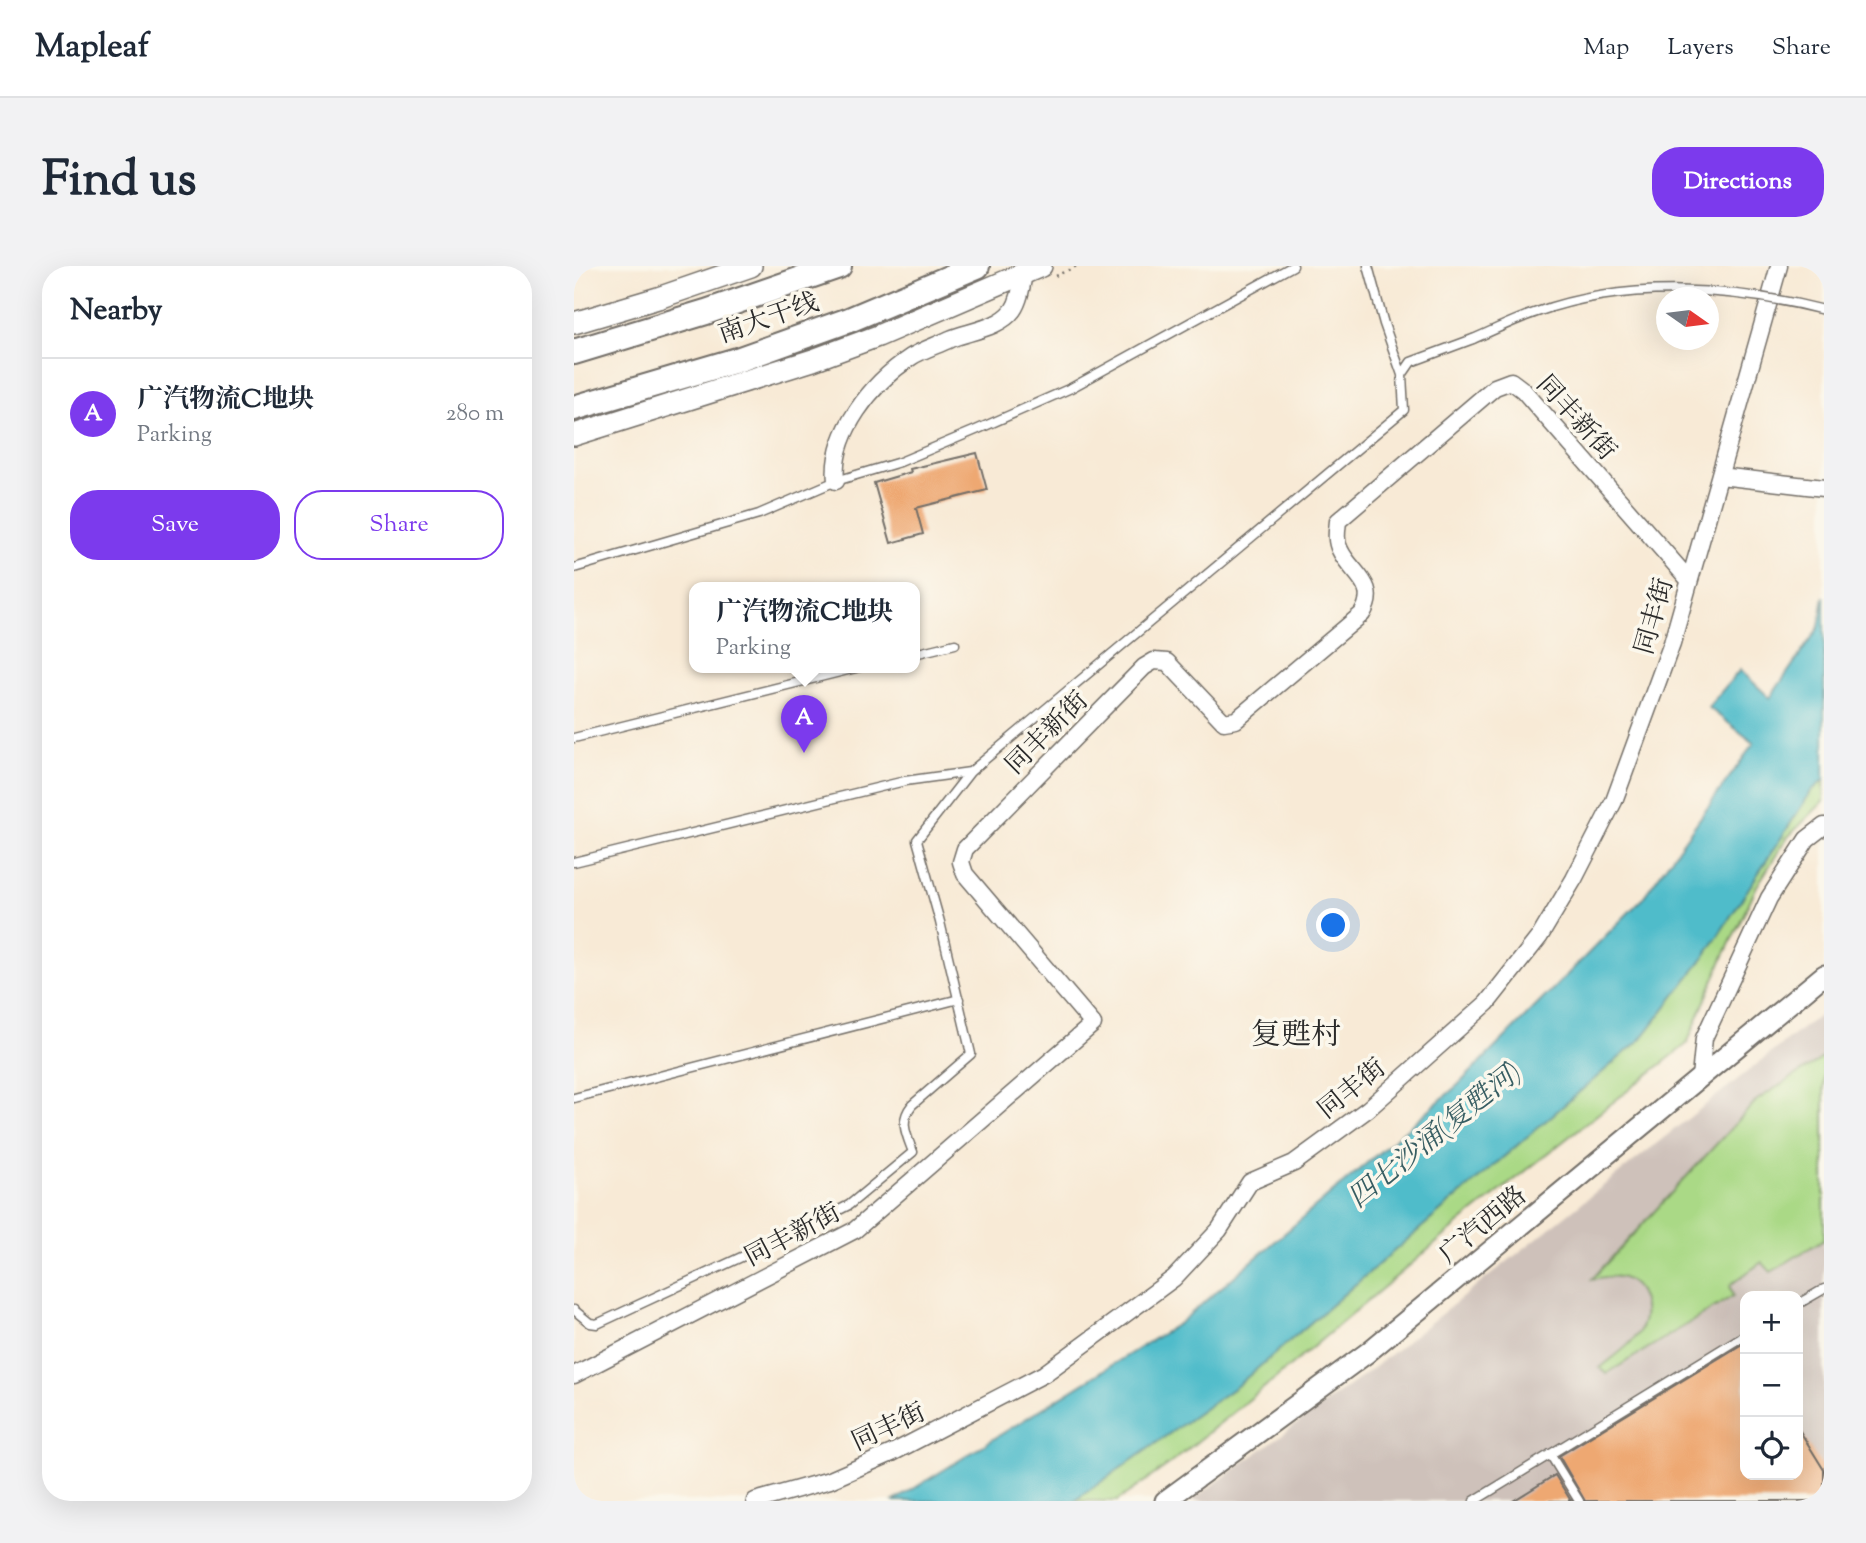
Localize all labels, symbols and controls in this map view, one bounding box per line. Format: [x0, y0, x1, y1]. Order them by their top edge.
text: Mapleaf [35, 24, 149, 72]
text: Map [1583, 31, 1629, 65]
text: Layers [1667, 31, 1734, 65]
text: Share [1772, 31, 1831, 65]
text: Find us [42, 147, 196, 217]
button: Directions [1652, 147, 1824, 217]
street label: 南大干线 [714, 285, 824, 354]
north arrow [1656, 287, 1719, 350]
text: Nearby [70, 290, 162, 333]
street label: 同丰新街 [1527, 368, 1624, 470]
text: 广汽物流C地块 [137, 382, 314, 419]
text: A [84, 398, 102, 431]
text: 280 m [446, 398, 504, 431]
text: Parking [137, 419, 212, 452]
button: Save [70, 490, 280, 560]
button: Share [294, 490, 504, 560]
street label: 同丰街 [1627, 574, 1684, 659]
popup [689, 582, 920, 673]
text: 广汽物流C地块 [716, 595, 893, 632]
text: Parking [716, 632, 791, 665]
street label: 同丰新街 [998, 684, 1098, 784]
pin: A [781, 695, 827, 753]
your location [1316, 908, 1350, 942]
district label: 复甦村 [1251, 1015, 1341, 1058]
street label: 同丰街 [1311, 1051, 1395, 1129]
water label: 四七沙涌(复甦河) [1341, 1054, 1531, 1219]
street label: 广汽西路 [1432, 1178, 1535, 1274]
street label: 同丰新街 [739, 1195, 848, 1277]
map controls [1740, 1291, 1803, 1480]
button: + [1740, 1291, 1803, 1354]
button: − [1740, 1354, 1803, 1417]
street label: 同丰街 [846, 1395, 932, 1462]
button: locate [1740, 1417, 1803, 1480]

